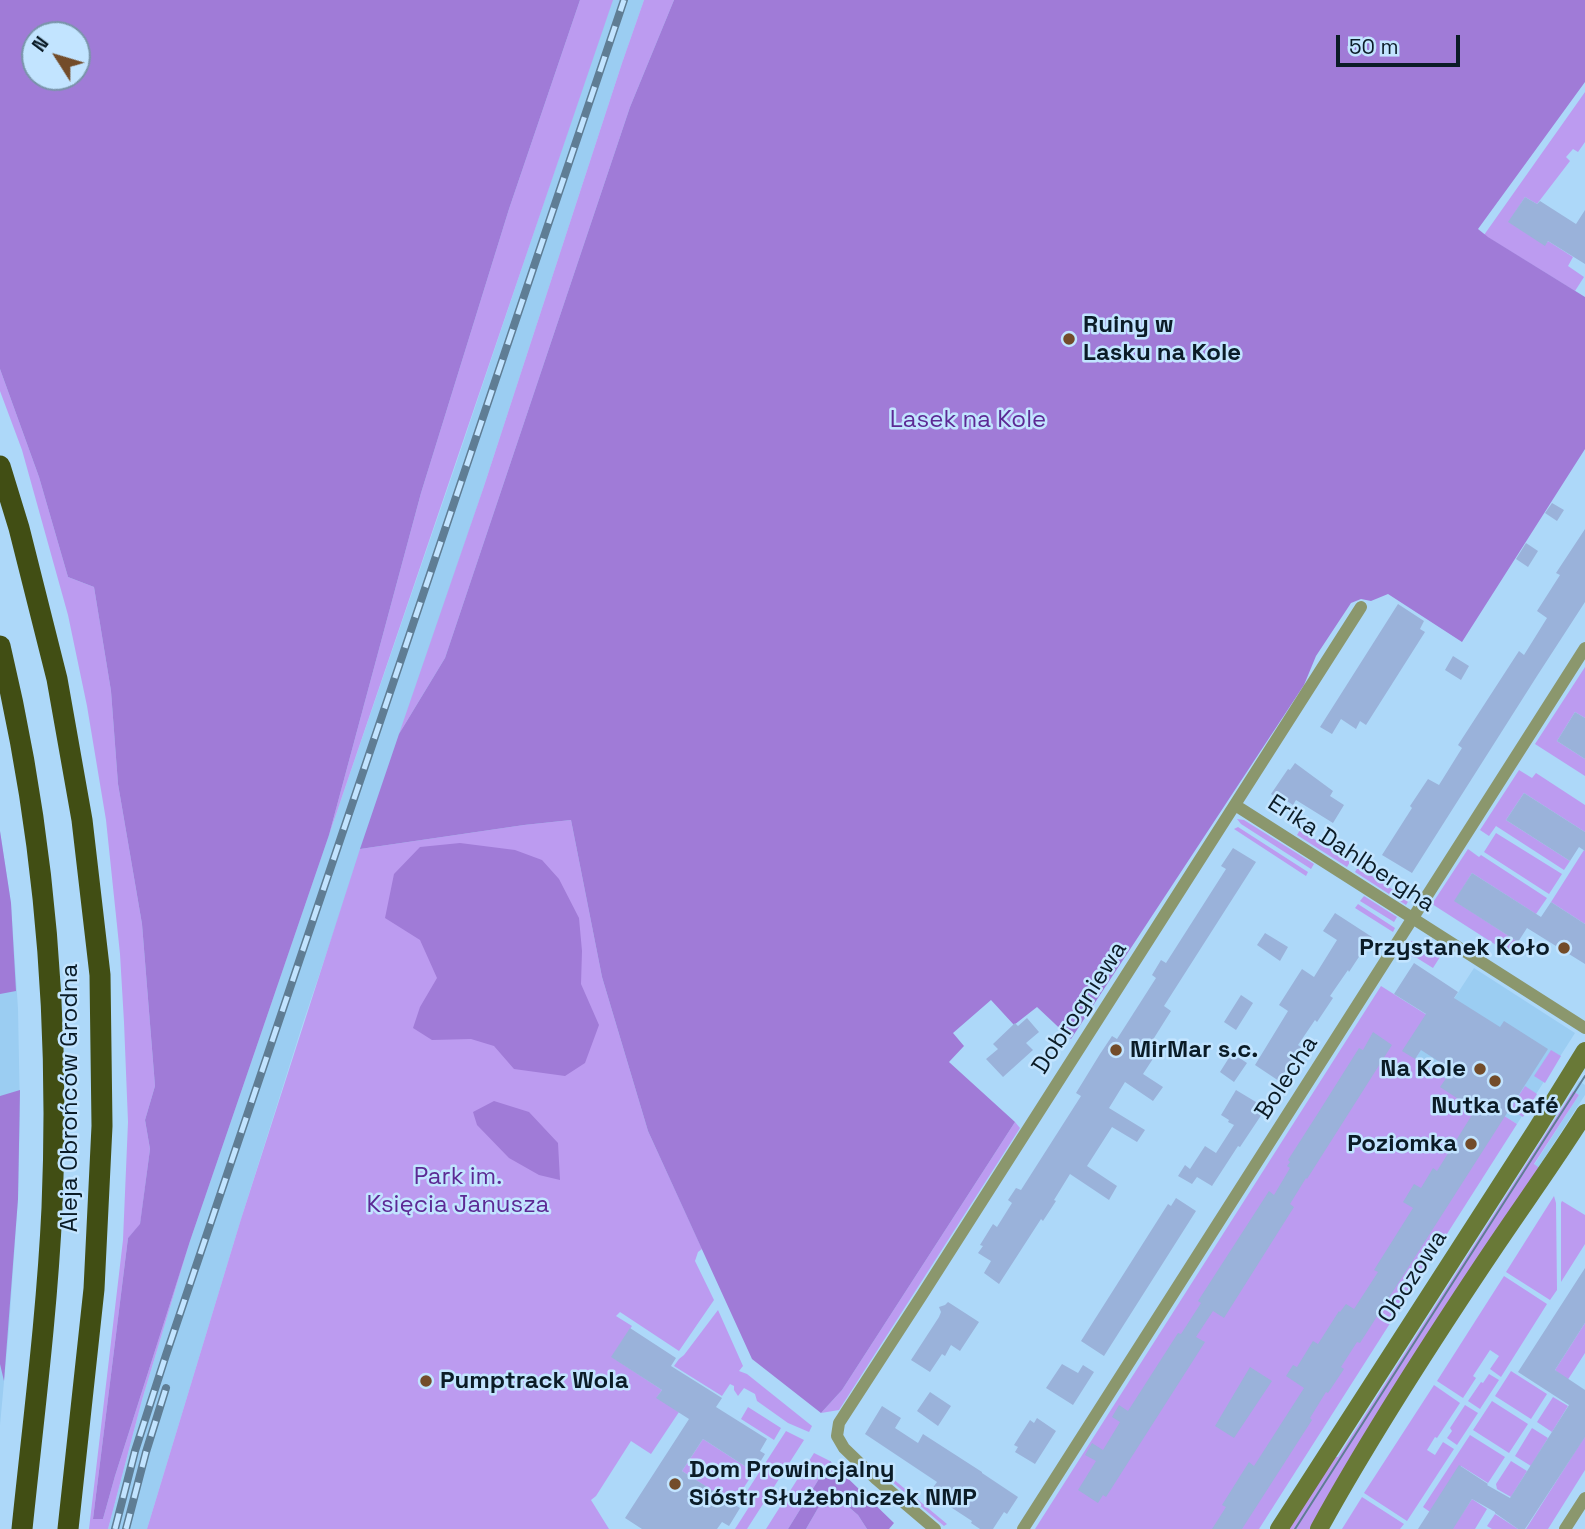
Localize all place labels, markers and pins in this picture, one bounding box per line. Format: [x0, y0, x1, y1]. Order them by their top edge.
place label: Ruiny w Lasku na Kole [1083, 311, 1241, 367]
marker: Ruiny w Lasku na Kole [1061, 331, 1077, 347]
place label: Przystanek Koło [1359, 934, 1550, 962]
marker: Przystanek Koło [1556, 940, 1572, 956]
place label: MirMar s.c. [1130, 1036, 1258, 1064]
marker: MirMar s.c. [1108, 1042, 1124, 1058]
place label: Na Kole [1380, 1055, 1466, 1083]
marker: Na Kole [1472, 1061, 1488, 1077]
marker: Nutka Café [1487, 1073, 1503, 1089]
place label: Nutka Café [1431, 1092, 1559, 1120]
place label: Poziomka [1347, 1130, 1457, 1158]
marker: Poziomka [1463, 1136, 1479, 1152]
place label: Pumptrack Wola [440, 1367, 629, 1395]
marker: Pumptrack Wola [418, 1373, 434, 1389]
place label: Dom Prowincjalny Sióstr Służebniczek NMP [689, 1456, 977, 1512]
marker: Dom Prowincjalny Sióstr Służebniczek NMP [667, 1476, 683, 1492]

